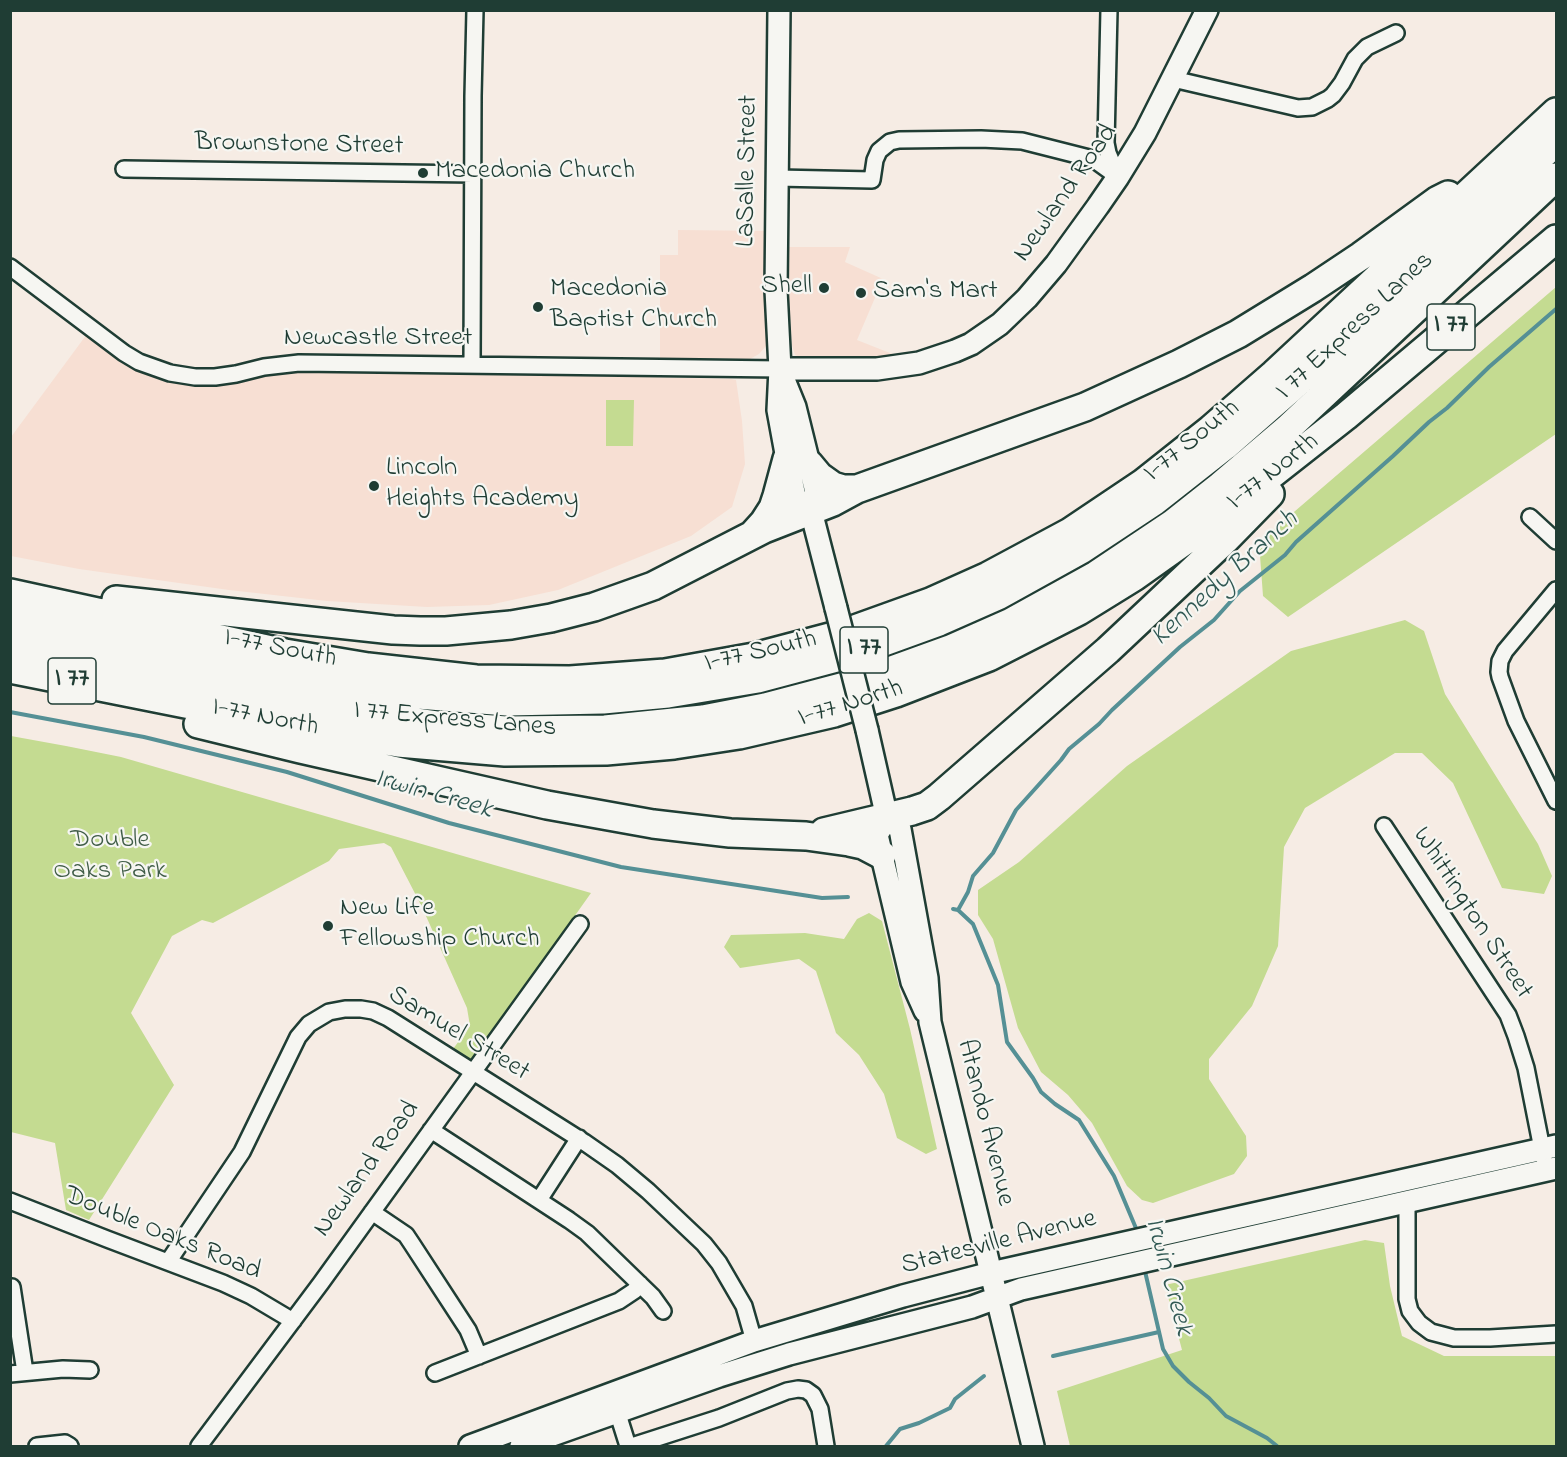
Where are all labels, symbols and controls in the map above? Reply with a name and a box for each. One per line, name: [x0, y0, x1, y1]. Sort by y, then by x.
street label: LaSalle Street: [731, 95, 767, 247]
street label: Newland Road: [1008, 119, 1126, 269]
street label: Brownstone Street: [194, 128, 404, 164]
place label: Macedonia Church: [435, 157, 635, 189]
marker: Macedonia Church: [416, 166, 430, 180]
street label: I 77 Express Lanes: [1270, 246, 1442, 408]
place label: Shell: [761, 272, 812, 304]
place label: Macedonia Baptist Church: [550, 275, 717, 338]
place label: Sam's Mart: [873, 277, 998, 309]
marker: Shell: [817, 281, 831, 295]
marker: Sam's Mart: [854, 286, 868, 300]
marker: Macedonia Baptist Church: [531, 300, 545, 314]
road number: I 77: [1427, 304, 1475, 350]
street label: Newcastle Street: [284, 324, 472, 356]
street label: I-77 South: [1138, 394, 1248, 490]
street label: I-77 North: [1221, 427, 1327, 519]
place label: Lincoln Heights Academy: [386, 454, 579, 517]
marker: Lincoln Heights Academy: [367, 479, 381, 493]
water label: Kennedy Branch: [1145, 505, 1307, 655]
street label: I-77 South: [221, 623, 339, 677]
street label: I-77 South: [702, 624, 820, 682]
road number: I 77: [840, 627, 888, 673]
road number: I 77: [48, 658, 96, 704]
street label: I-77 North: [795, 674, 907, 736]
street label: I-77 North: [209, 693, 321, 745]
street label: I 77 Express Lanes: [352, 696, 558, 746]
water label: Irwin Creek: [370, 763, 496, 829]
street label: Whittington Street: [1403, 822, 1539, 1006]
park label: Double Oaks Park: [53, 826, 167, 889]
place label: New Life Fellowship Church: [340, 894, 539, 957]
marker: New Life Fellowship Church: [321, 919, 335, 933]
street label: Samuel Street: [381, 980, 535, 1090]
street label: Atando Avenue: [948, 1036, 1020, 1210]
street label: Newland Road: [308, 1096, 428, 1244]
street label: Double Oaks Road: [59, 1181, 265, 1289]
street label: Statesville Avenue: [898, 1204, 1100, 1284]
water label: Irwin Creek: [1135, 1214, 1199, 1340]

